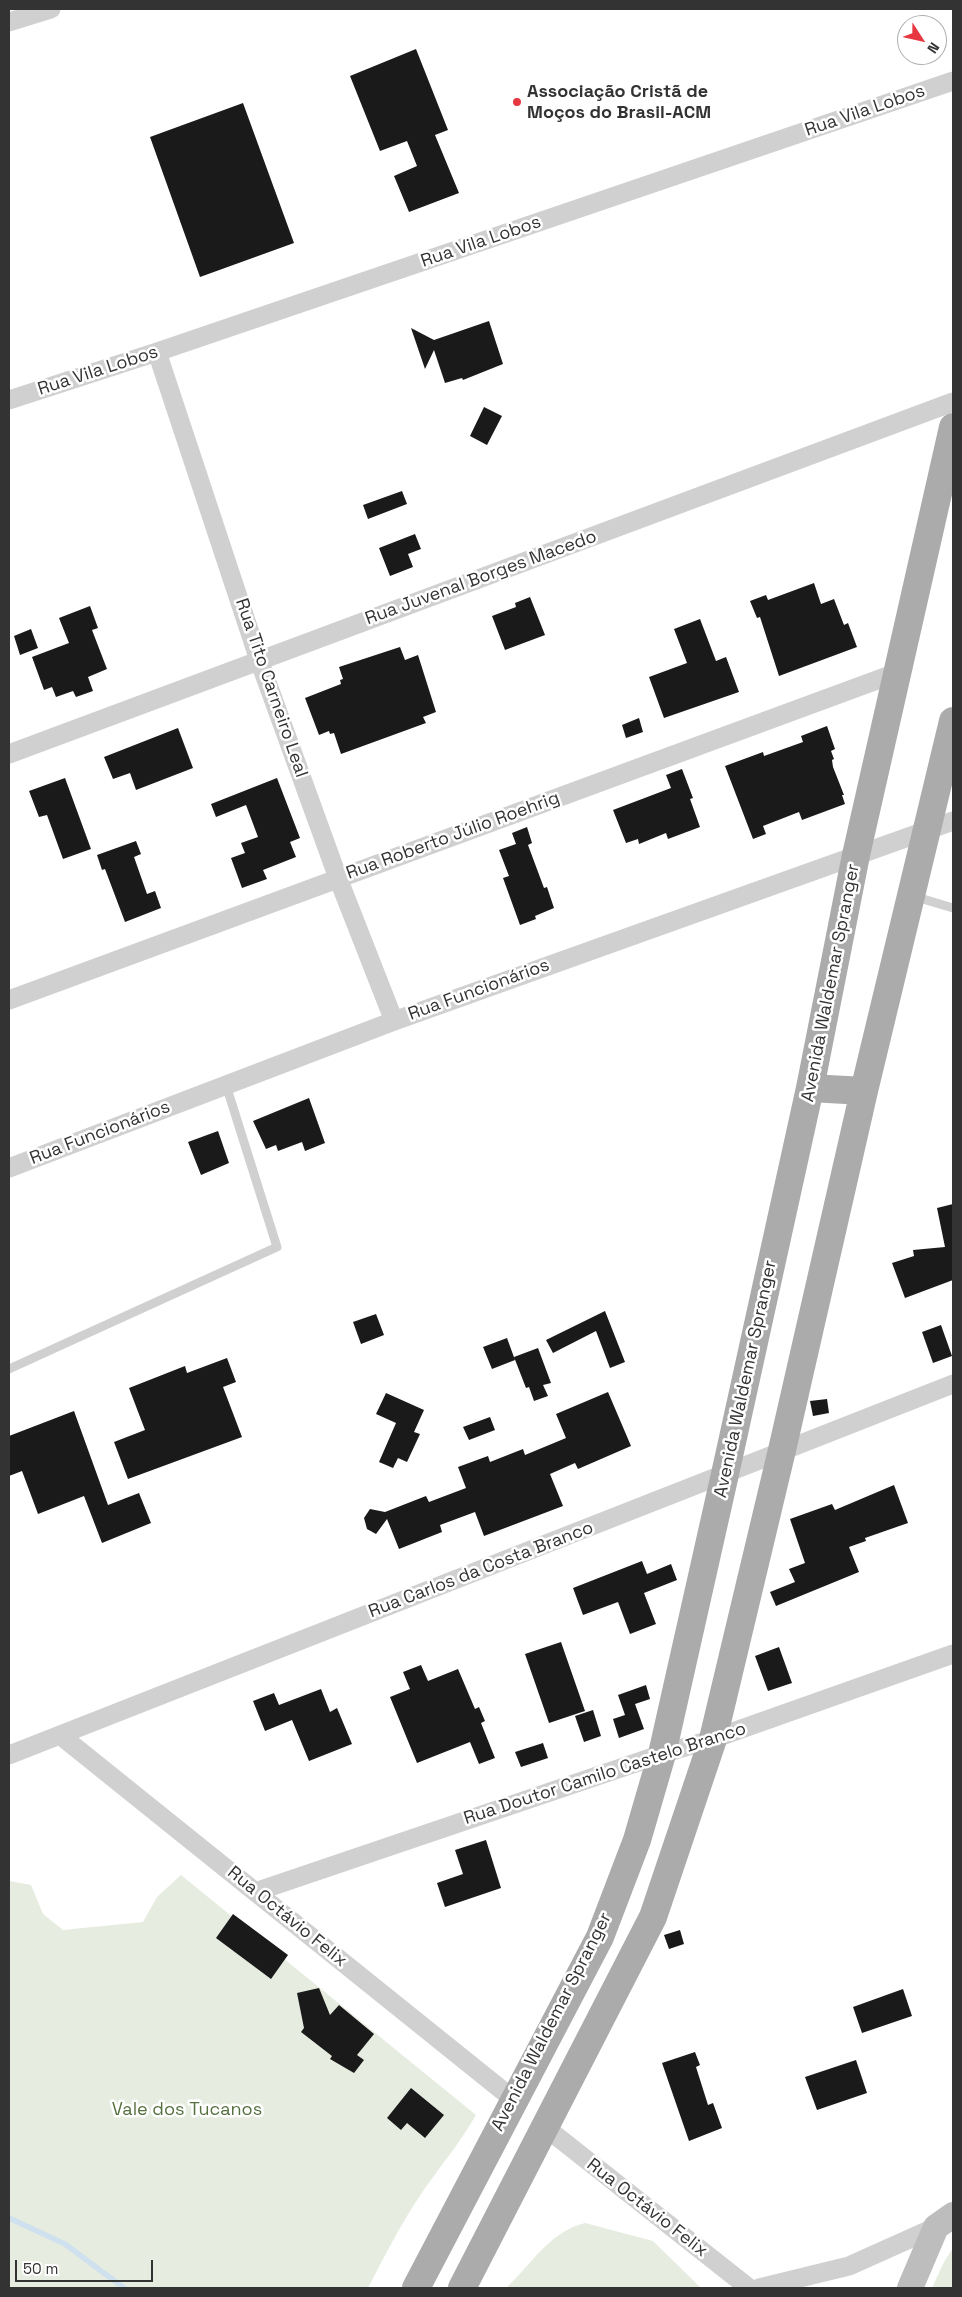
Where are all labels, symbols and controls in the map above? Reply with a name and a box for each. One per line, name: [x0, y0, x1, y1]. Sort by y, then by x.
north arrow: [897, 15, 947, 65]
text: N: [923, 39, 944, 57]
street label: Rua Vila Lobos: [802, 80, 928, 142]
place label: Associação Cristã de Moços do Brasil-ACM: [527, 81, 711, 124]
marker: Associação Cristã de Moços do Brasil-ACM: [511, 96, 523, 108]
street label: Rua Vila Lobos: [418, 211, 544, 273]
street label: Rua Vila Lobos: [35, 341, 161, 401]
street label: Rua Juvenal Borges Macedo: [362, 526, 600, 630]
street label: Rua Tito Carneiro Leal: [230, 596, 312, 780]
street label: Rua Roberto Júlio Roehrig: [343, 787, 563, 885]
street label: Avenida Waldemar Spranger: [797, 862, 865, 1104]
street label: Rua Funcionários: [405, 954, 553, 1026]
street label: Rua Funcionários: [27, 1096, 173, 1170]
street label: Avenida Waldemar Spranger: [710, 1258, 782, 1500]
street label: Rua Carlos da Costa Branco: [366, 1517, 596, 1623]
street label: Rua Doutor Camilo Castelo Branco: [461, 1718, 749, 1830]
street label: Rua Octávio Felix: [223, 1862, 351, 1972]
street label: Avenida Waldemar Spranger: [487, 1909, 617, 2135]
park label: Vale dos Tucanos: [112, 2099, 262, 2121]
street label: Rua Octávio Felix: [582, 2154, 712, 2262]
scale bar: [18, 2250, 155, 2282]
text: 50 m: [23, 2259, 58, 2278]

